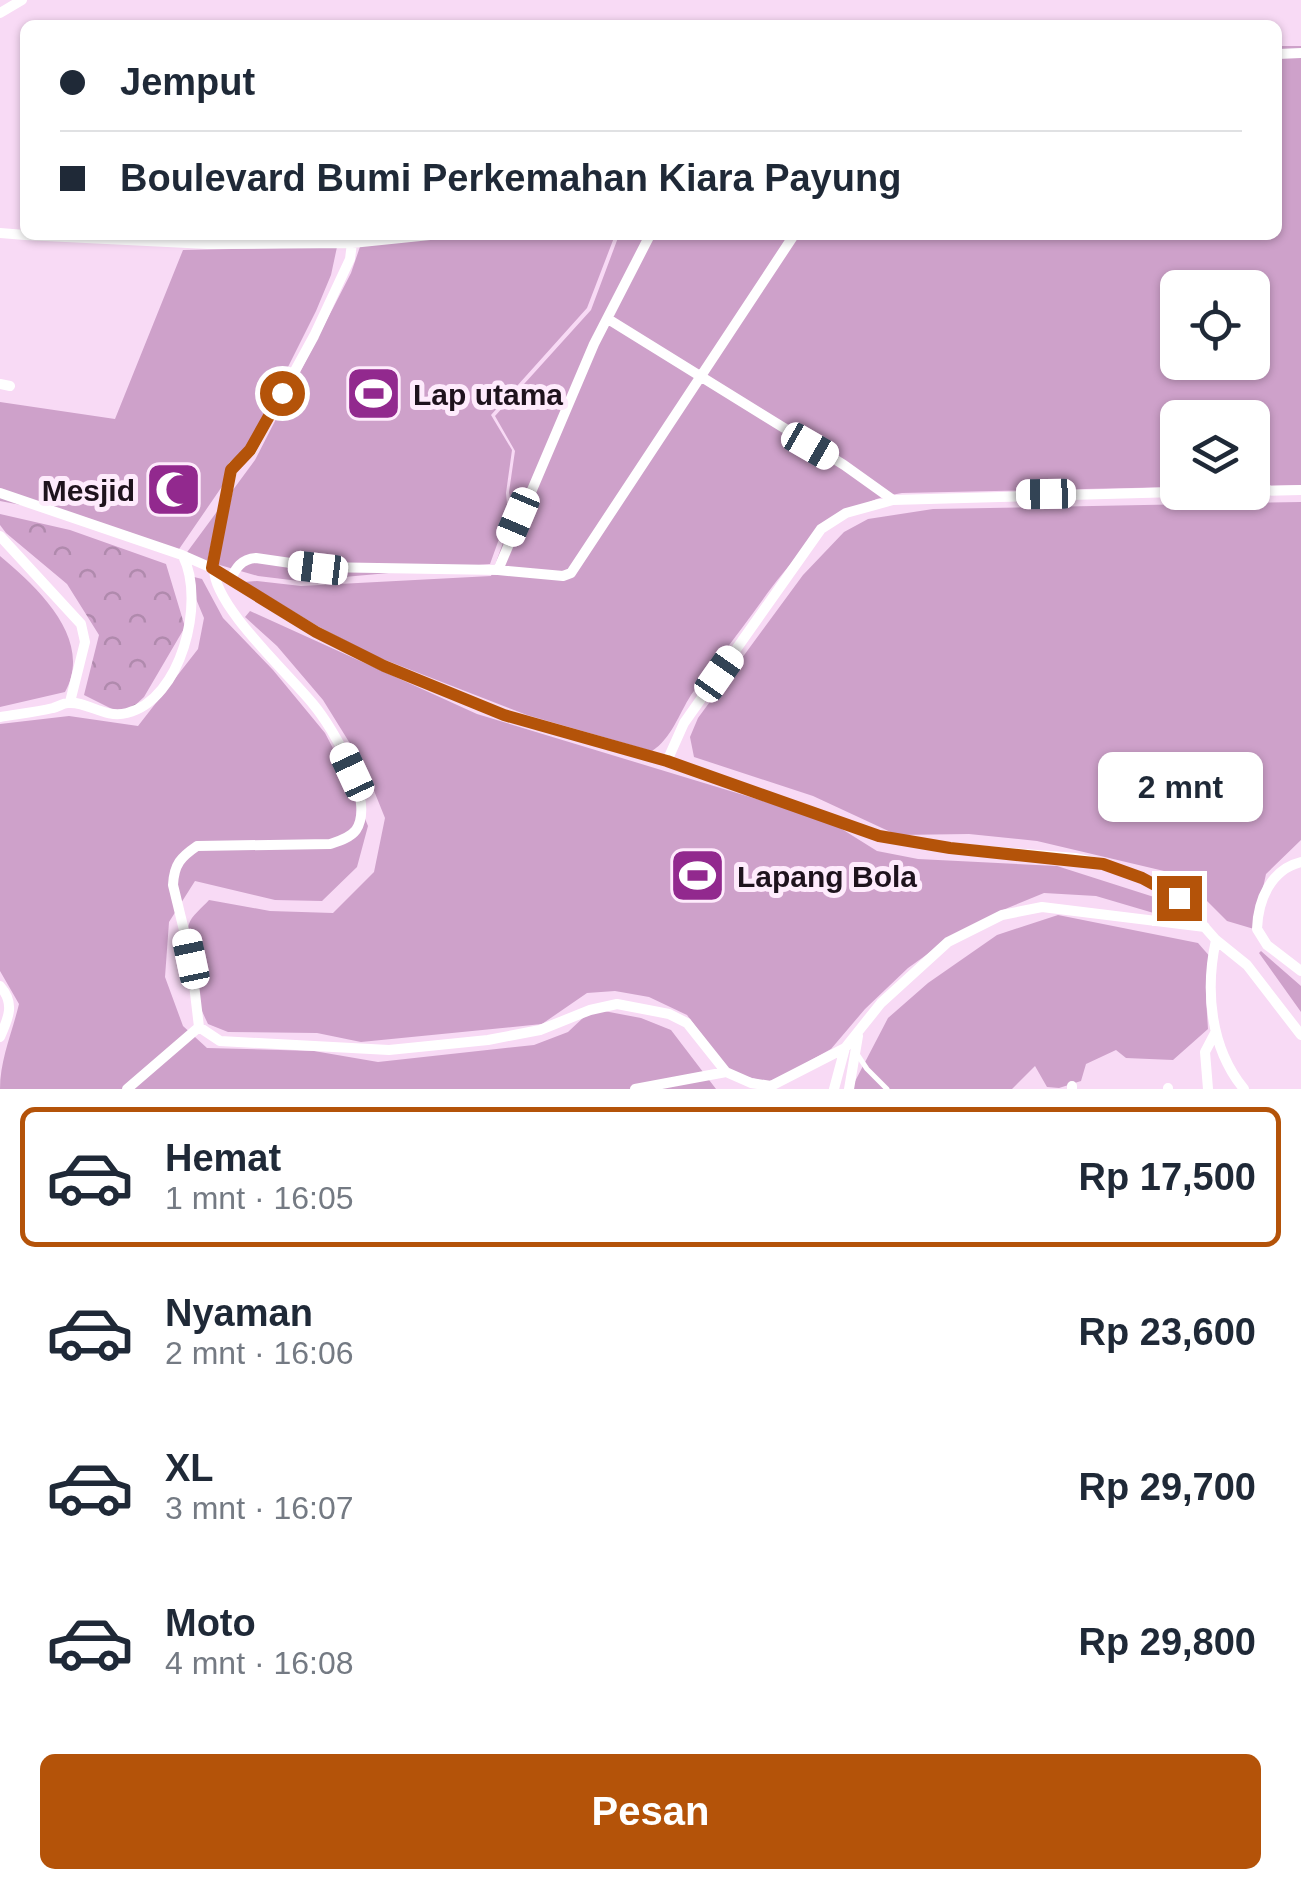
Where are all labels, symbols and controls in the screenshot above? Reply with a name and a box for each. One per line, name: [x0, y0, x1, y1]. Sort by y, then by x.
text: Jemput: [120, 61, 255, 103]
text: Boulevard Bumi Perkemahan Kiara Payung: [120, 157, 901, 199]
map controls: [1160, 270, 1270, 510]
button: locate: [1160, 270, 1270, 380]
sports icon: Lap utama: [344, 364, 404, 424]
route start: [260, 371, 305, 416]
place label: Lap utama: [413, 378, 563, 411]
button: layers: [1160, 400, 1270, 510]
car: [777, 418, 843, 474]
mosque icon: Mesjid: [144, 460, 204, 520]
place label: Mesjid: [42, 474, 135, 507]
car: [1016, 478, 1076, 510]
car: [492, 484, 544, 550]
car: [286, 549, 350, 587]
car: [690, 641, 748, 707]
car: [326, 738, 378, 806]
callout: 2 mnt: [1096, 753, 1262, 823]
text: 2 mnt: [1138, 769, 1223, 805]
sports icon: Lapang Bola: [668, 846, 728, 906]
place label: Lapang Bola: [737, 860, 917, 893]
route end: [1157, 876, 1202, 921]
car: [170, 927, 212, 991]
icon: car: [45, 1132, 135, 1222]
text: Hemat: [165, 1137, 281, 1179]
text: Rp 17,500: [1079, 1156, 1256, 1198]
text: 1 mnt · 16:05: [165, 1180, 354, 1216]
icon: car: [45, 1287, 135, 1377]
text: Nyaman: [165, 1292, 313, 1334]
text: Rp 23,600: [1079, 1311, 1256, 1353]
text: 2 mnt · 16:06: [165, 1335, 354, 1371]
icon: car: [45, 1442, 135, 1532]
text: XL: [165, 1447, 214, 1489]
text: Rp 29,700: [1079, 1466, 1256, 1508]
text: 3 mnt · 16:07: [165, 1490, 354, 1526]
icon: car: [45, 1597, 135, 1687]
text: Moto: [165, 1602, 256, 1644]
text: Rp 29,800: [1079, 1621, 1256, 1663]
text: 4 mnt · 16:08: [165, 1645, 354, 1681]
button: Pesan: [40, 1754, 1261, 1869]

